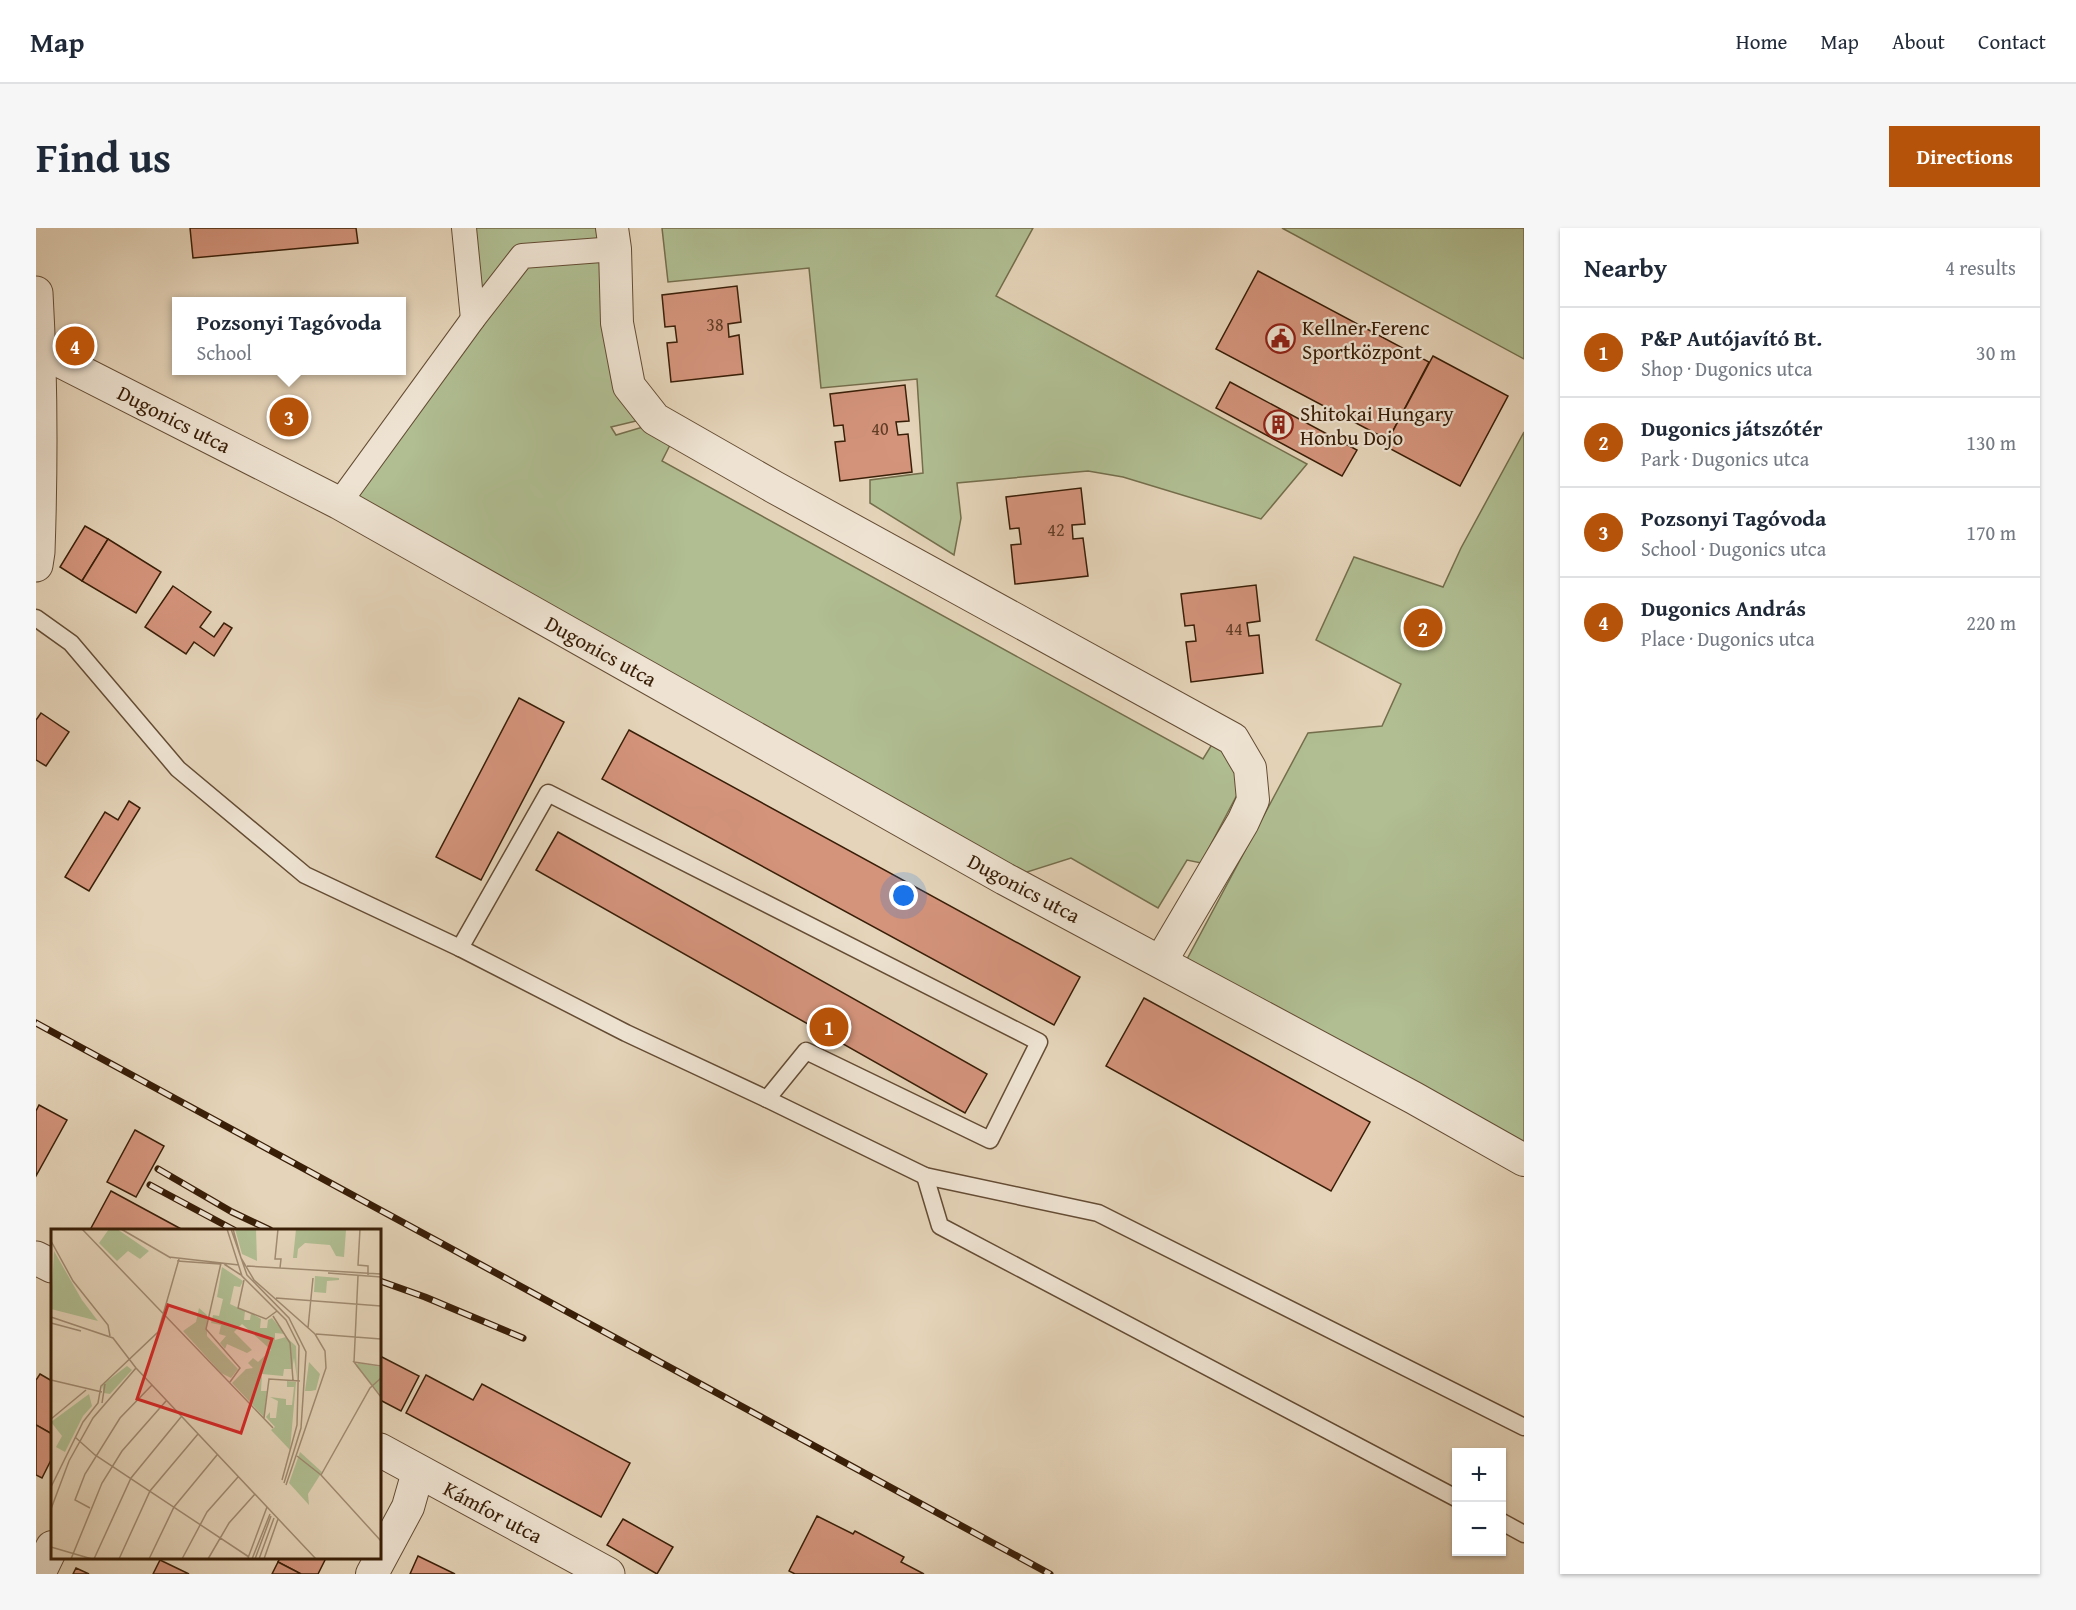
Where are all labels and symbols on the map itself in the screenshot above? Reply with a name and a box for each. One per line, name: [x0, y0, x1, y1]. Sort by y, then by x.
house number: 38: [706, 311, 724, 338]
place label: Kellner Ferenc Sportközpont: [1302, 312, 1430, 367]
public building icon: Kellner Ferenc Sportközpont: [1265, 323, 1297, 355]
pin: 4: [56, 324, 94, 368]
street label: Dugonics utca: [112, 377, 236, 461]
pin: 3: [270, 394, 308, 440]
place label: Shitokai Hungary Honbu Dojo: [1300, 398, 1454, 453]
building icon: Shitokai Hungary Honbu Dojo: [1263, 409, 1295, 441]
house number: 40: [871, 415, 889, 442]
house number: 42: [1047, 516, 1065, 543]
pin: 2: [1404, 606, 1442, 650]
street label: Dugonics utca: [540, 608, 662, 694]
house number: 44: [1225, 615, 1243, 642]
street label: Dugonics utca: [962, 845, 1086, 931]
your location: [889, 881, 918, 910]
pin: 1: [810, 1004, 848, 1050]
inset map: [51, 1229, 381, 1559]
street label: Kámfor utca: [438, 1473, 548, 1551]

